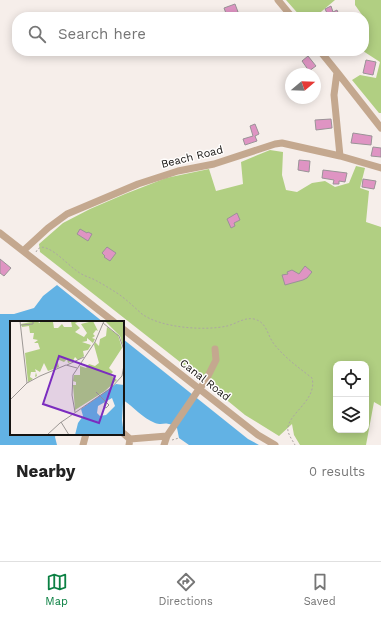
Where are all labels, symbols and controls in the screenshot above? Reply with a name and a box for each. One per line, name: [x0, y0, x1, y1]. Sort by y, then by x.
search box: [12, 12, 369, 56]
icon: search: [26, 23, 48, 45]
text: Search here: [58, 25, 146, 43]
north arrow: [285, 68, 321, 104]
street label: Beach Road: [160, 143, 224, 171]
inset map: [10, 321, 124, 435]
street label: Canal Road: [177, 356, 233, 404]
map controls: [333, 361, 369, 433]
button: locate: [333, 361, 369, 397]
button: layers: [333, 397, 369, 433]
text: Nearby: [16, 461, 75, 481]
text: 0 results: [309, 464, 365, 479]
tab: Map: [45, 571, 68, 608]
tab: Directions: [159, 571, 213, 608]
tab: Saved: [304, 571, 336, 608]

